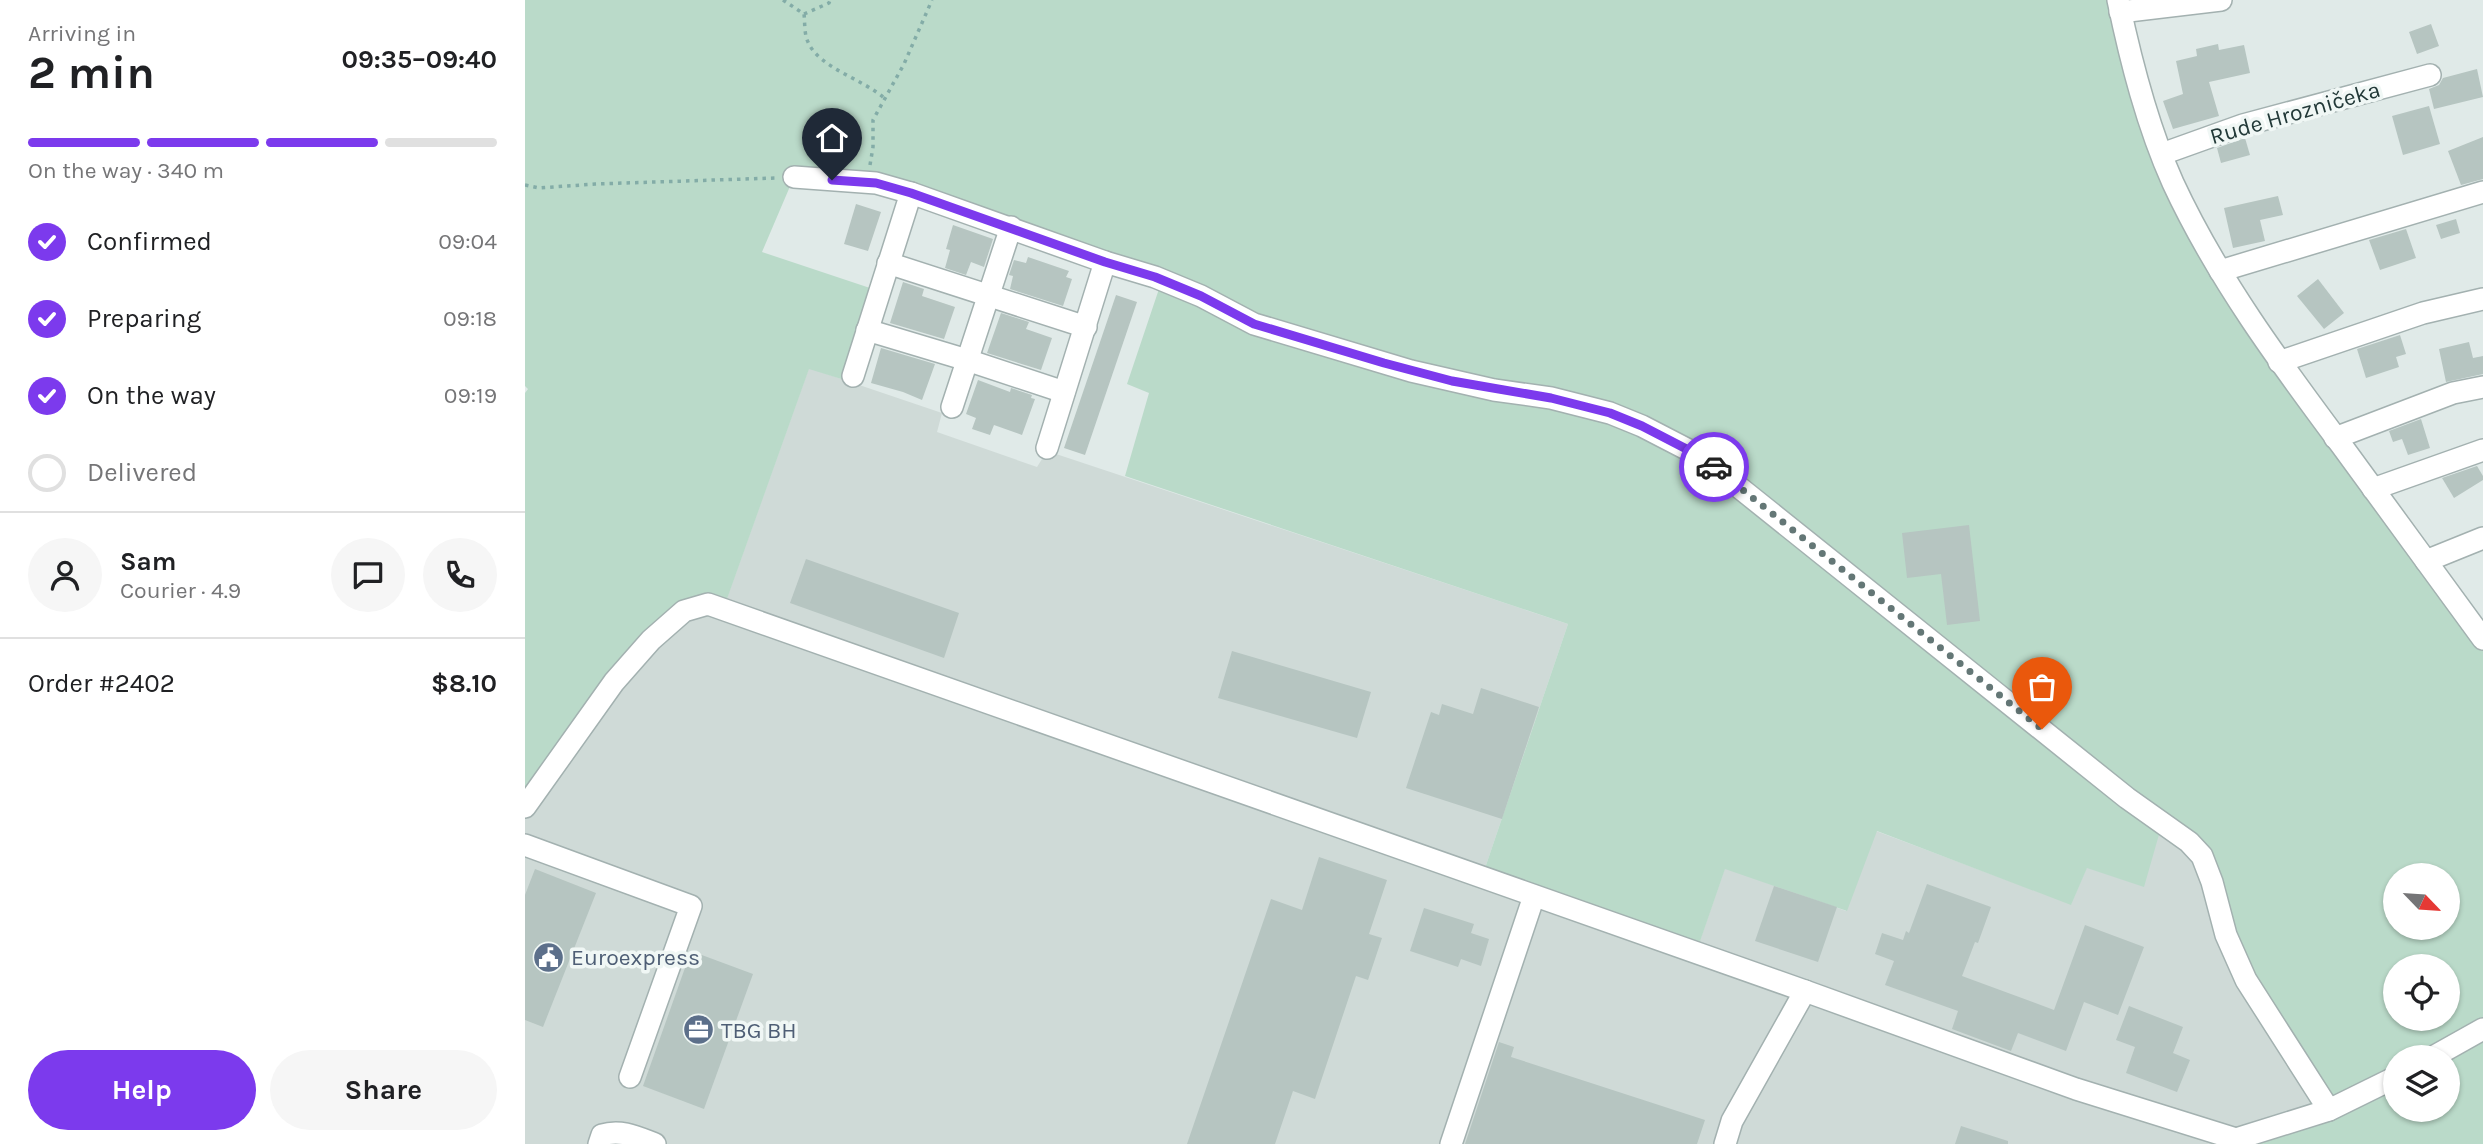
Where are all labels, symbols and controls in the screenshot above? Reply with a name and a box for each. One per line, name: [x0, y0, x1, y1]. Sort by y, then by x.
text: Arriving in: [28, 20, 136, 47]
text: 09:35–09:40: [342, 44, 497, 75]
text: 2 min: [28, 46, 155, 100]
street label: Rude Hrozničeka: [2207, 76, 2383, 150]
pin: [802, 108, 862, 180]
icon: home: [813, 119, 851, 157]
text: On the way · 340 m: [28, 157, 224, 184]
icon: check: [28, 223, 66, 261]
text: Confirmed: [87, 226, 212, 257]
text: 09:04: [438, 228, 497, 255]
icon: check: [28, 300, 66, 338]
text: Preparing: [87, 303, 201, 334]
text: 09:18: [443, 305, 497, 332]
icon: check: [28, 377, 66, 415]
text: On the way: [87, 380, 216, 411]
text: 09:19: [444, 382, 497, 409]
courier: [1679, 432, 1749, 502]
icon: car: [1695, 448, 1733, 486]
text: Delivered: [87, 457, 197, 488]
button: person: [28, 538, 102, 612]
button: chat: [331, 538, 405, 612]
button: phone: [423, 538, 497, 612]
text: Sam: [120, 546, 176, 577]
text: Courier · 4.9: [120, 577, 241, 604]
pin: [2012, 657, 2072, 729]
text: Order #2402: [28, 668, 175, 699]
text: $8.10: [431, 668, 497, 699]
icon: bag: [2023, 668, 2061, 706]
north arrow: [2383, 863, 2461, 940]
map controls: [2383, 863, 2460, 1122]
public building icon: Euroexpress: [531, 940, 565, 974]
place label: Euroexpress: [571, 944, 700, 971]
button: locate: [2383, 954, 2460, 1031]
office icon: TBG BH: [681, 1013, 715, 1047]
place label: TBG BH: [721, 1017, 797, 1044]
button: layers: [2383, 1045, 2460, 1122]
button: Help: [28, 1050, 256, 1130]
button: Share: [270, 1050, 497, 1130]

